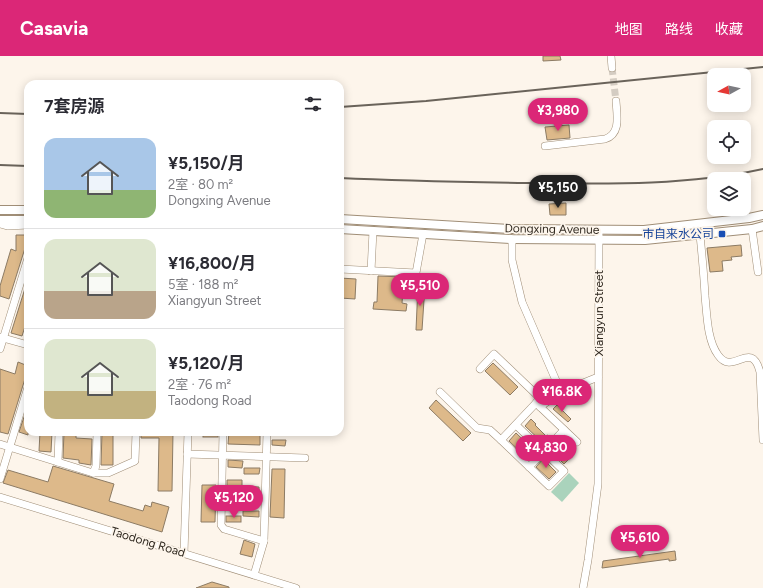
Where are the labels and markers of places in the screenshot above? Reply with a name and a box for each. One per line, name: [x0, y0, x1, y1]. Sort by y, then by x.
pin: ¥3,980: [525, 98, 591, 132]
pin: ¥5,150: [525, 175, 591, 209]
place label: 巿自来水公司: [642, 227, 714, 241]
marker: 巿自来水公司: [717, 229, 727, 239]
pin: ¥5,510: [387, 273, 453, 307]
pin: ¥16.8K: [529, 379, 595, 413]
pin: ¥4,830: [513, 435, 579, 469]
pin: ¥5,120: [201, 485, 267, 519]
pin: ¥5,610: [607, 525, 673, 559]

